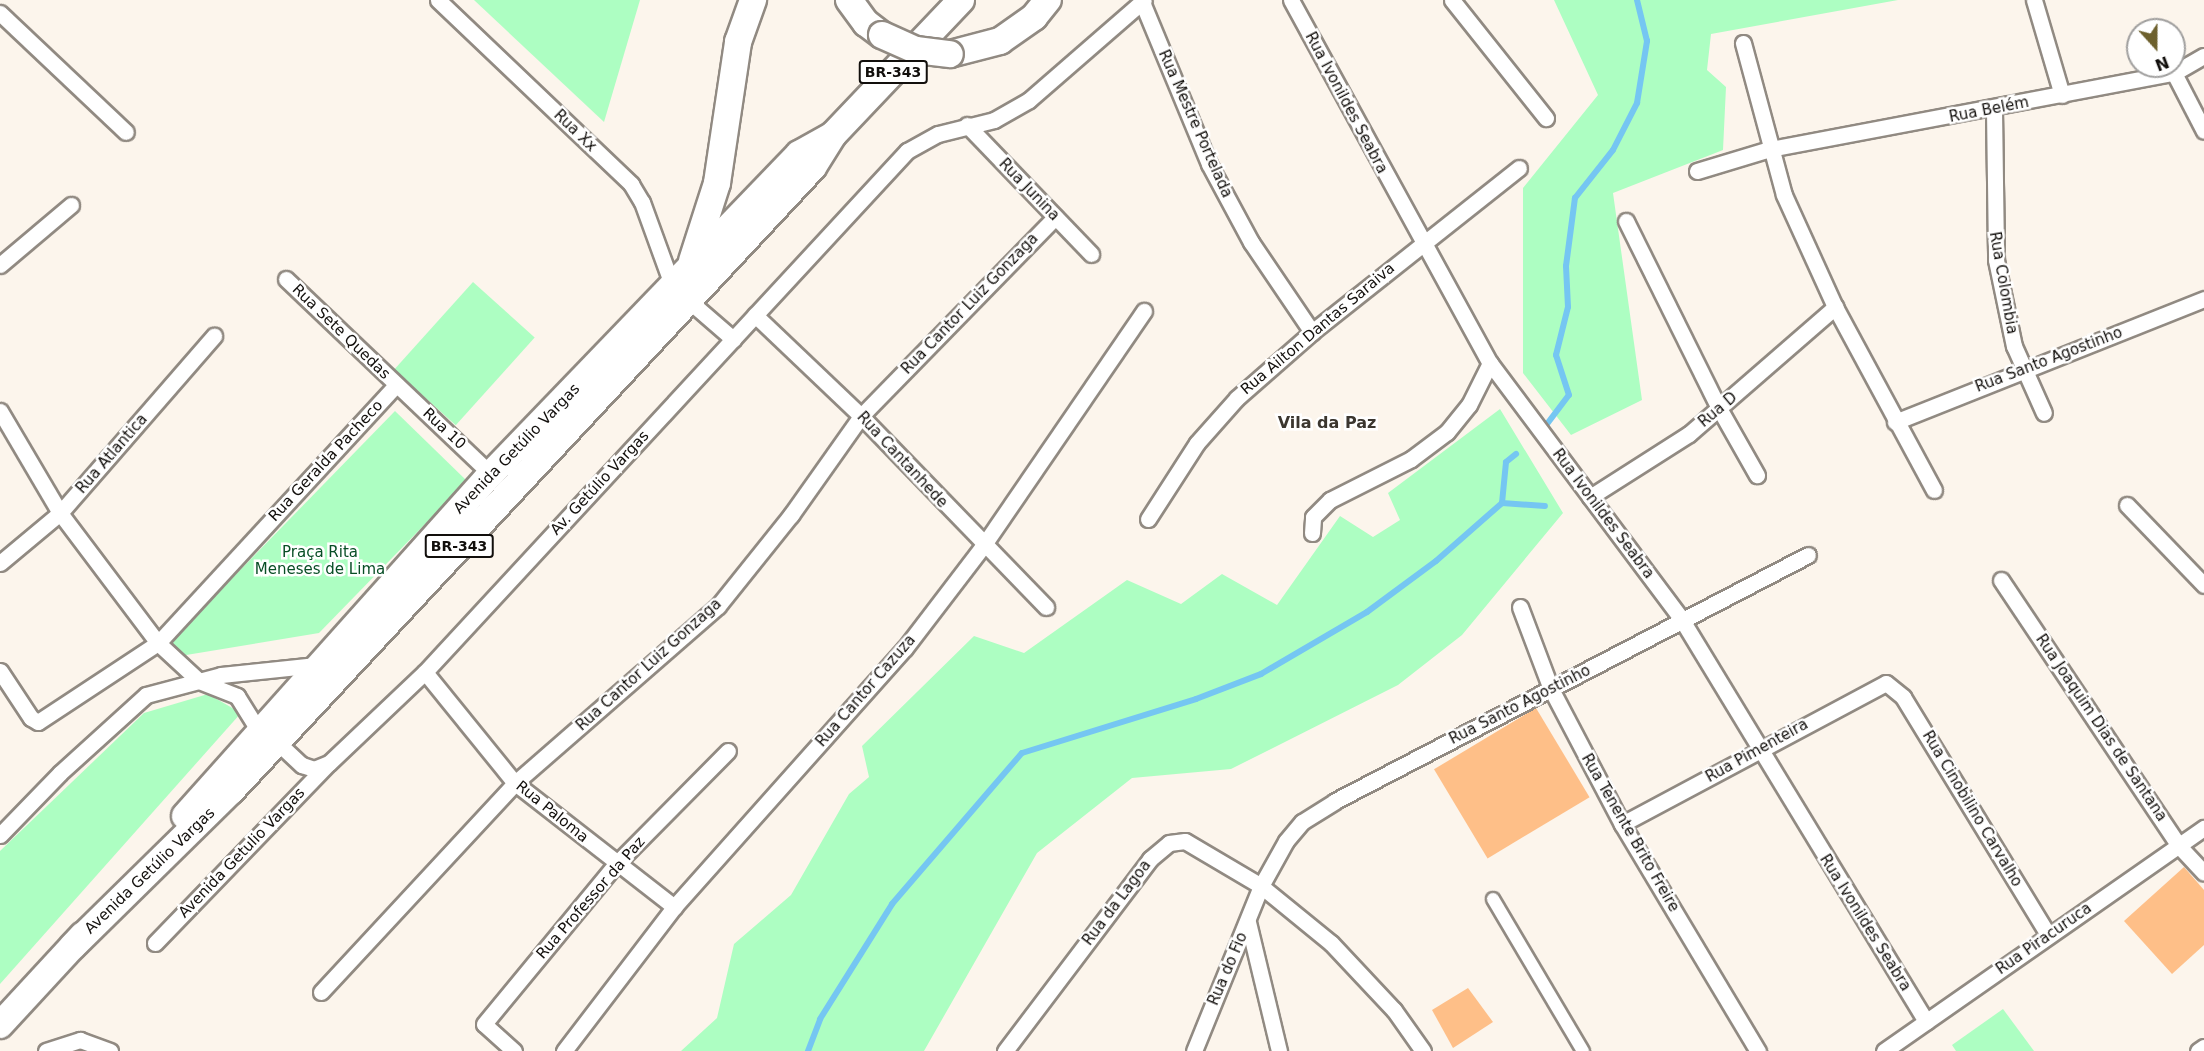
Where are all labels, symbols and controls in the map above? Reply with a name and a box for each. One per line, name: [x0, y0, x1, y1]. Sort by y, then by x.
north arrow: [2126, 18, 2186, 78]
street label: Rua Ivonildes Seabra: [1301, 29, 1391, 177]
street label: Rua Mestre Portelada: [1154, 47, 1236, 201]
text: N: [2152, 52, 2172, 75]
road number: BR-343: [858, 61, 928, 83]
street label: Rua Belém: [1948, 93, 2030, 127]
street label: Rua Xx: [550, 106, 600, 156]
street label: Rua Junina: [995, 155, 1063, 225]
street label: Rua Cantor Luiz Gonzaga: [898, 230, 1042, 378]
street label: Rua Colombia: [1985, 230, 2021, 336]
street label: Rua Ailton Dantas Saraiva: [1237, 259, 1399, 399]
street label: Rua Sete Quedas: [288, 281, 394, 383]
street label: Rua Santo Agostinho: [1973, 324, 2125, 396]
street label: Avenida Getúlio Vargas: [450, 380, 584, 518]
street label: Rua D: [1695, 389, 1741, 431]
street label: Rua Geralda Pacheco: [265, 397, 387, 525]
street label: Rua 10: [419, 405, 469, 453]
street label: Rua Cantanhede: [853, 408, 951, 512]
street label: Rua Atlantica: [73, 411, 151, 497]
district label: Vila da Paz: [1278, 413, 1376, 433]
street label: Av. Getúlio Vargas: [547, 427, 653, 539]
street label: Rua Ivonildes Seabra: [1548, 446, 1658, 582]
road number: BR-343: [424, 535, 494, 557]
park label: Praça Rita Meneses de Lima: [255, 543, 385, 578]
street label: Rua Cantor Luiz Gonzaga: [573, 595, 725, 735]
street label: Rua Cantor Cazuza: [812, 631, 920, 751]
street label: Rua Joaquim Dias de Santana: [2032, 631, 2170, 825]
street label: Rua Santo Agostinho: [1446, 662, 1594, 748]
street label: Rua Pimenteira: [1703, 715, 1811, 787]
street label: Rua Cinobilino Carvalho: [1918, 728, 2026, 890]
street label: Rua Tenente Brito Freire: [1577, 751, 1683, 915]
street label: Rua Paloma: [512, 777, 592, 847]
street label: Avenida Getulio Vargas: [175, 784, 309, 922]
street label: Avenida Getúlio Vargas: [81, 804, 219, 938]
street label: Rua Professor da Paz: [533, 833, 649, 963]
street label: Rua Ivonildes Seabra: [1816, 851, 1914, 995]
street label: Rua da Lagoa: [1079, 857, 1155, 949]
street label: Rua Piracuruca: [1993, 899, 2095, 979]
street label: Rua do Fio: [1205, 930, 1251, 1008]

